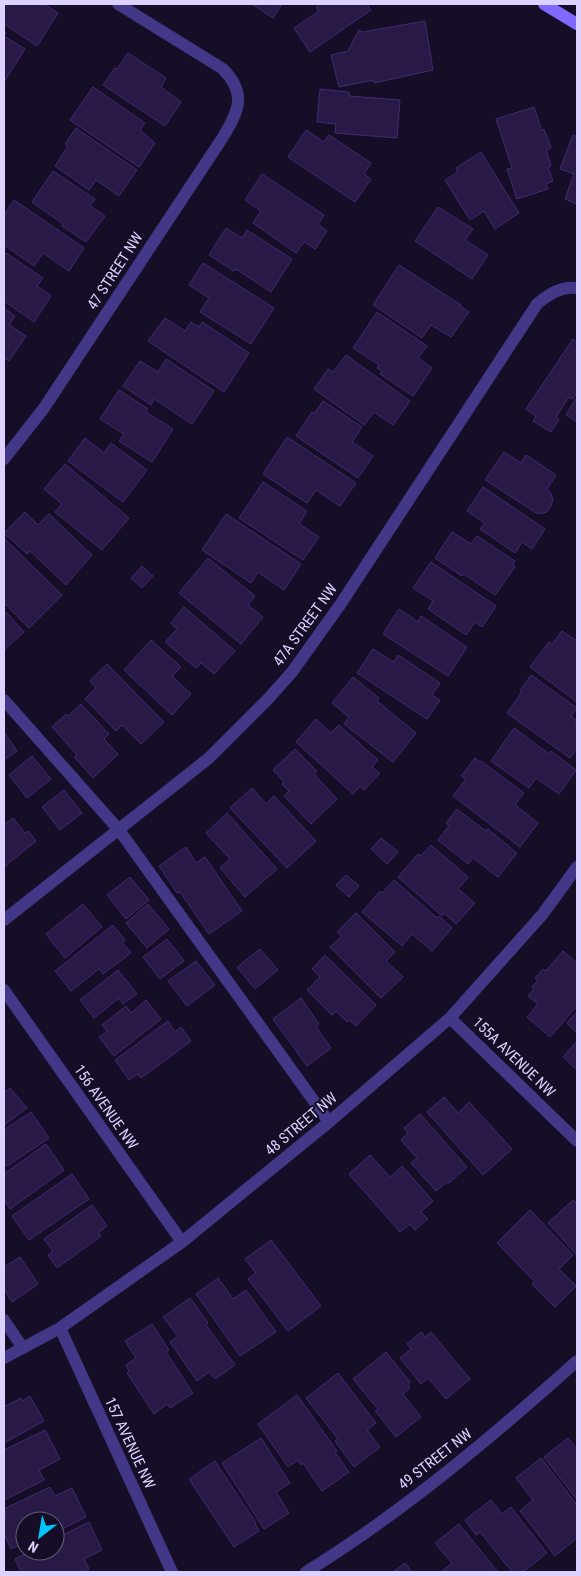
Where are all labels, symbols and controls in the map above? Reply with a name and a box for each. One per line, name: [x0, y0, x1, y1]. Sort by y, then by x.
street label: 47 STREET NW: [83, 228, 147, 313]
street label: 47A STREET NW: [269, 580, 341, 670]
street label: 155A AVENUE NW: [469, 1013, 559, 1101]
street label: 156 AVENUE NW: [70, 1061, 142, 1153]
street label: 48 STREET NW: [261, 1088, 341, 1159]
street label: 157 AVENUE NW: [101, 1394, 159, 1492]
street label: 49 STREET NW: [395, 1424, 476, 1493]
north arrow: [15, 1511, 65, 1561]
text: N: [26, 1538, 41, 1556]

